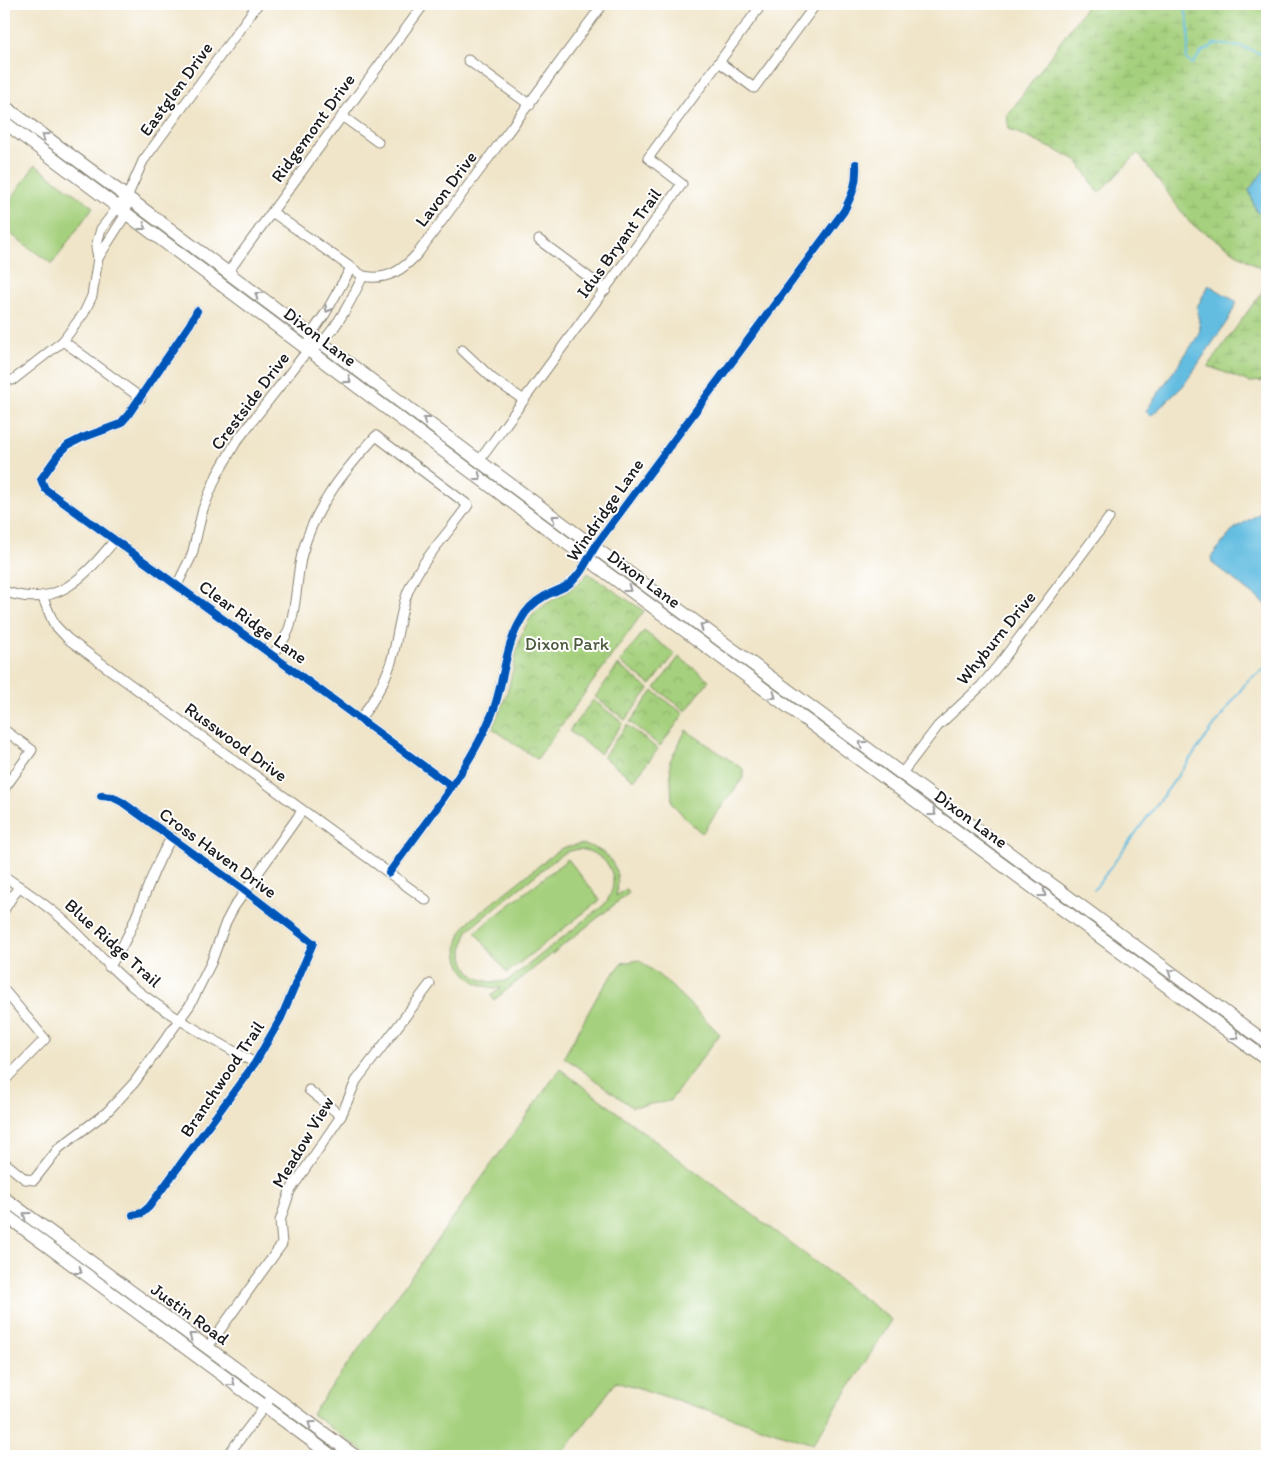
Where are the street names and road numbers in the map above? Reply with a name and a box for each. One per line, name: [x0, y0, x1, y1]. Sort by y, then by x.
street label: Eastglen Drive: [134, 38, 218, 140]
street label: Ridgemont Drive: [266, 69, 360, 187]
street label: Lavon Drive: [410, 147, 482, 231]
street label: Idus Bryant Trail: [572, 184, 666, 302]
street label: Dixon Lane: [279, 303, 361, 371]
street label: Crestside Drive: [206, 347, 294, 455]
street label: Windridge Lane: [561, 454, 649, 566]
street label: Dixon Lane: [603, 545, 685, 613]
street label: Clear Ridge Lane: [195, 575, 311, 669]
street label: Whyburn Drive: [951, 587, 1041, 689]
street label: Russwood Drive: [180, 697, 292, 787]
street label: Dixon Lane: [930, 785, 1012, 853]
street label: Cross Haven Drive: [155, 803, 281, 903]
street label: Blue Ridge Trail: [60, 894, 166, 992]
street label: Branchwood Trail: [175, 1017, 269, 1141]
street label: Meadow View: [267, 1092, 339, 1192]
street label: Justin Road: [146, 1278, 234, 1350]

